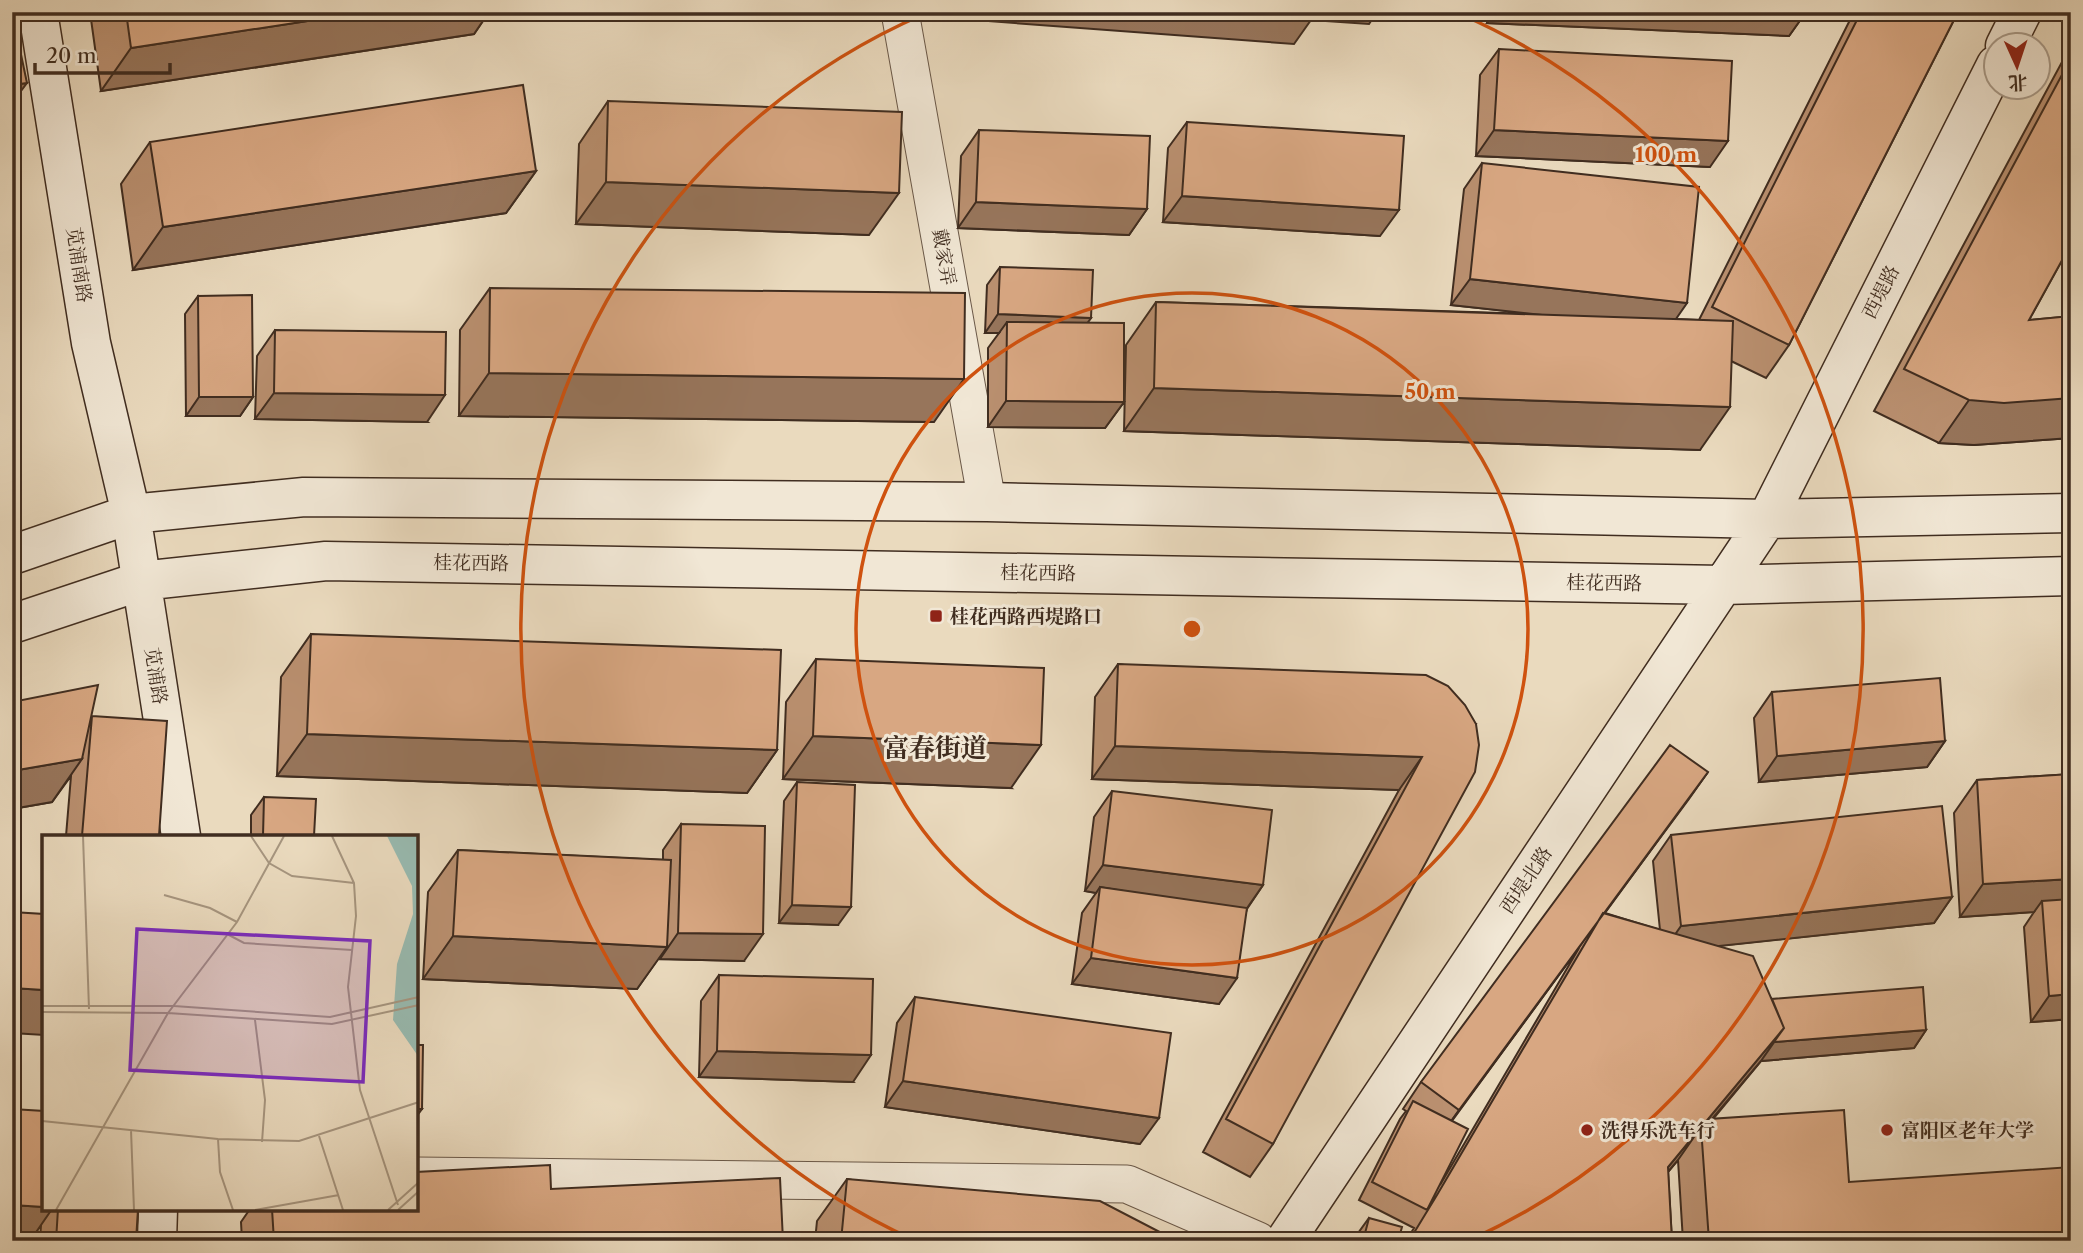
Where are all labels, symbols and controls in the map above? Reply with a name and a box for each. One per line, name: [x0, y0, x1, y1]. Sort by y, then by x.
scale bar: [35, 32, 170, 76]
north arrow: [1982, 32, 2052, 102]
text: 20 m: [46, 43, 97, 68]
text: 北: [2008, 70, 2028, 94]
text: 100 m: [1635, 142, 1697, 167]
street label: 苋浦南路: [62, 226, 96, 304]
street label: 戴家弄: [928, 227, 960, 287]
street label: 西堤路: [1858, 261, 1904, 323]
text: 50 m: [1404, 379, 1456, 404]
street label: 桂花西路: [433, 551, 509, 575]
street label: 桂花西路: [1000, 561, 1076, 585]
street label: 桂花西路: [1566, 571, 1642, 595]
place label: 桂花西路西堤路口: [950, 605, 1102, 628]
marker: 桂花西路西堤路口: [928, 608, 944, 624]
centre of rings: [1180, 617, 1204, 641]
street label: 苋浦路: [140, 646, 172, 706]
district label: 富春街道: [883, 732, 987, 764]
inset map: [42, 835, 418, 1211]
street label: 西堤北路: [1495, 842, 1557, 918]
place label: 洗得乐洗车行: [1601, 1119, 1715, 1142]
place label: 富阳区老年大学: [1901, 1119, 2034, 1142]
marker: 洗得乐洗车行: [1579, 1122, 1595, 1138]
marker: 富阳区老年大学: [1879, 1122, 1895, 1138]

